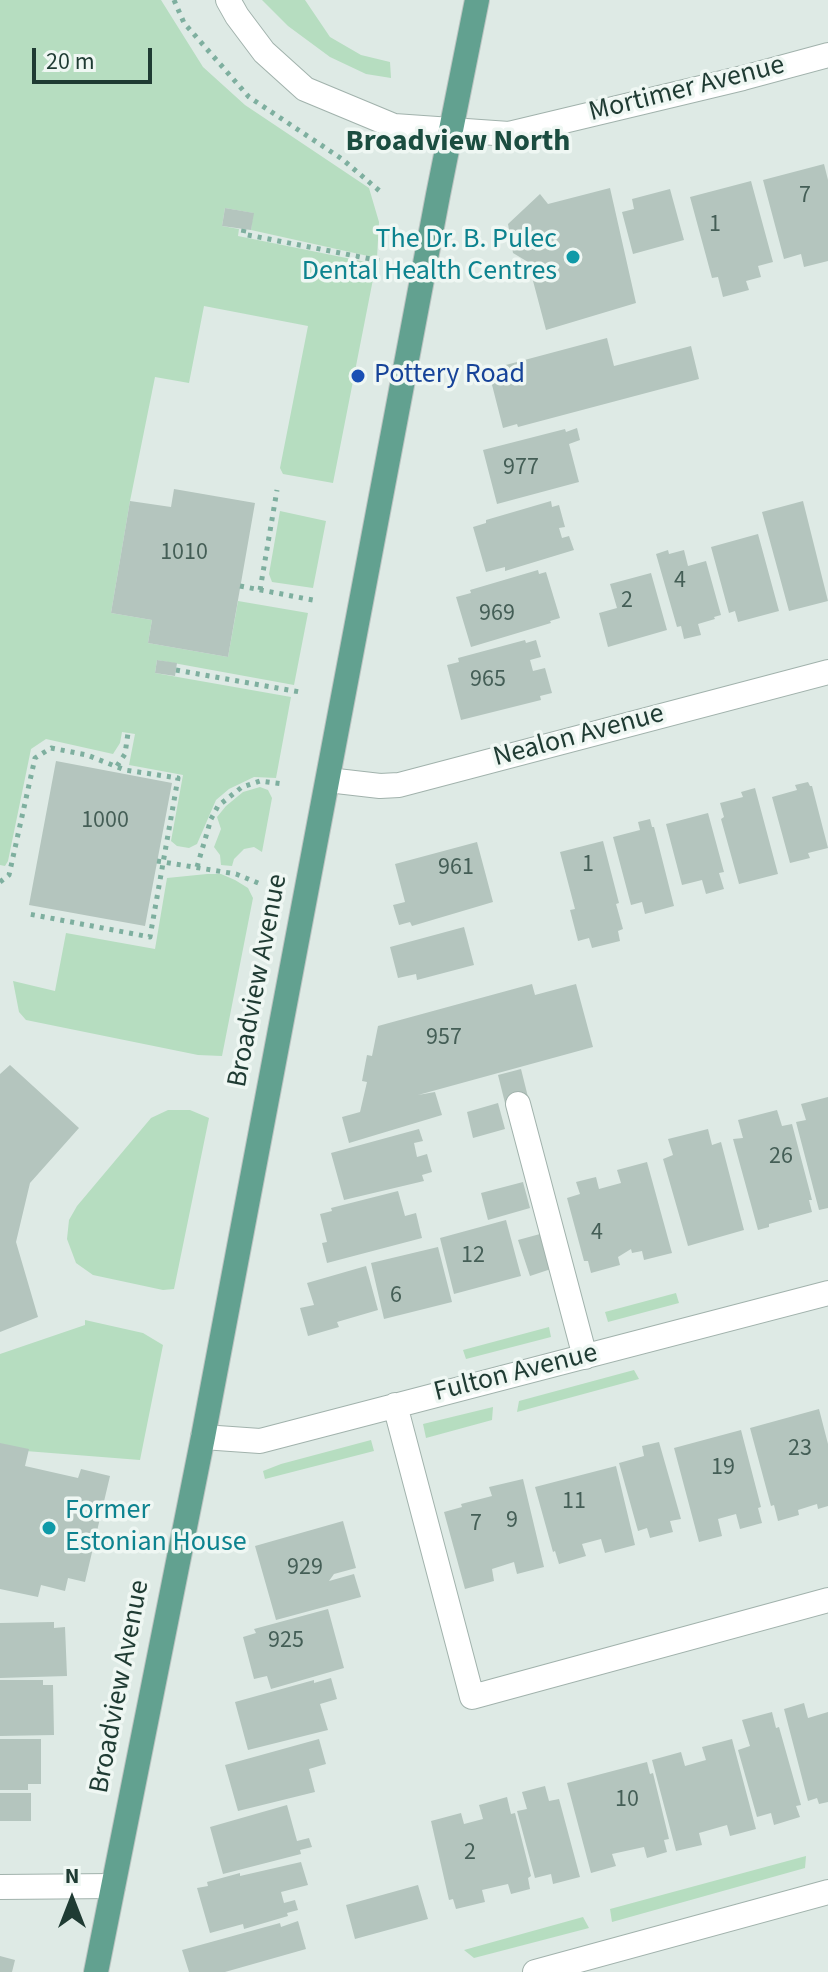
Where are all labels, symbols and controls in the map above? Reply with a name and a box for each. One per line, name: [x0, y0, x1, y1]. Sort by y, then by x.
scale bar: [36, 32, 156, 82]
text: 20 m: [46, 44, 95, 79]
street label: Mortimer Avenue: [586, 49, 788, 131]
district label: Broadview North: [346, 125, 570, 161]
house number: 7: [799, 183, 811, 211]
house number: 1: [709, 212, 721, 240]
place label: The Dr. B. Pulec Dental Health Centres: [302, 224, 557, 290]
marker: The Dr. B. Pulec Dental Health Centres: [564, 248, 582, 266]
place label: Pottery Road: [374, 359, 525, 393]
marker: Pottery Road: [349, 367, 367, 385]
house number: 977: [503, 455, 539, 483]
house number: 1010: [160, 540, 208, 568]
house number: 4: [674, 568, 686, 596]
house number: 2: [621, 588, 633, 616]
house number: 969: [479, 601, 515, 629]
house number: 965: [470, 667, 506, 695]
street label: Nealon Avenue: [490, 698, 668, 776]
house number: 1000: [81, 808, 129, 836]
house number: 1: [582, 852, 594, 880]
house number: 961: [438, 855, 474, 883]
street label: Broadview Avenue: [222, 872, 296, 1090]
house number: 957: [426, 1025, 462, 1053]
house number: 26: [769, 1144, 793, 1172]
house number: 4: [591, 1220, 603, 1248]
house number: 12: [461, 1243, 485, 1271]
house number: 6: [390, 1283, 402, 1311]
street label: Fulton Avenue: [431, 1337, 601, 1411]
house number: 23: [788, 1436, 812, 1464]
house number: 19: [711, 1455, 735, 1483]
house number: 11: [562, 1489, 586, 1517]
place label: Former Estonian House: [65, 1495, 247, 1561]
house number: 9: [506, 1508, 518, 1536]
house number: 7: [470, 1511, 482, 1539]
marker: Former Estonian House: [40, 1519, 58, 1537]
house number: 929: [287, 1555, 323, 1583]
street label: Broadview Avenue: [84, 1578, 158, 1796]
house number: 925: [268, 1628, 304, 1656]
house number: 10: [615, 1787, 639, 1815]
house number: 2: [464, 1840, 476, 1868]
north arrow: [32, 1860, 112, 1940]
text: N: [65, 1860, 79, 1892]

